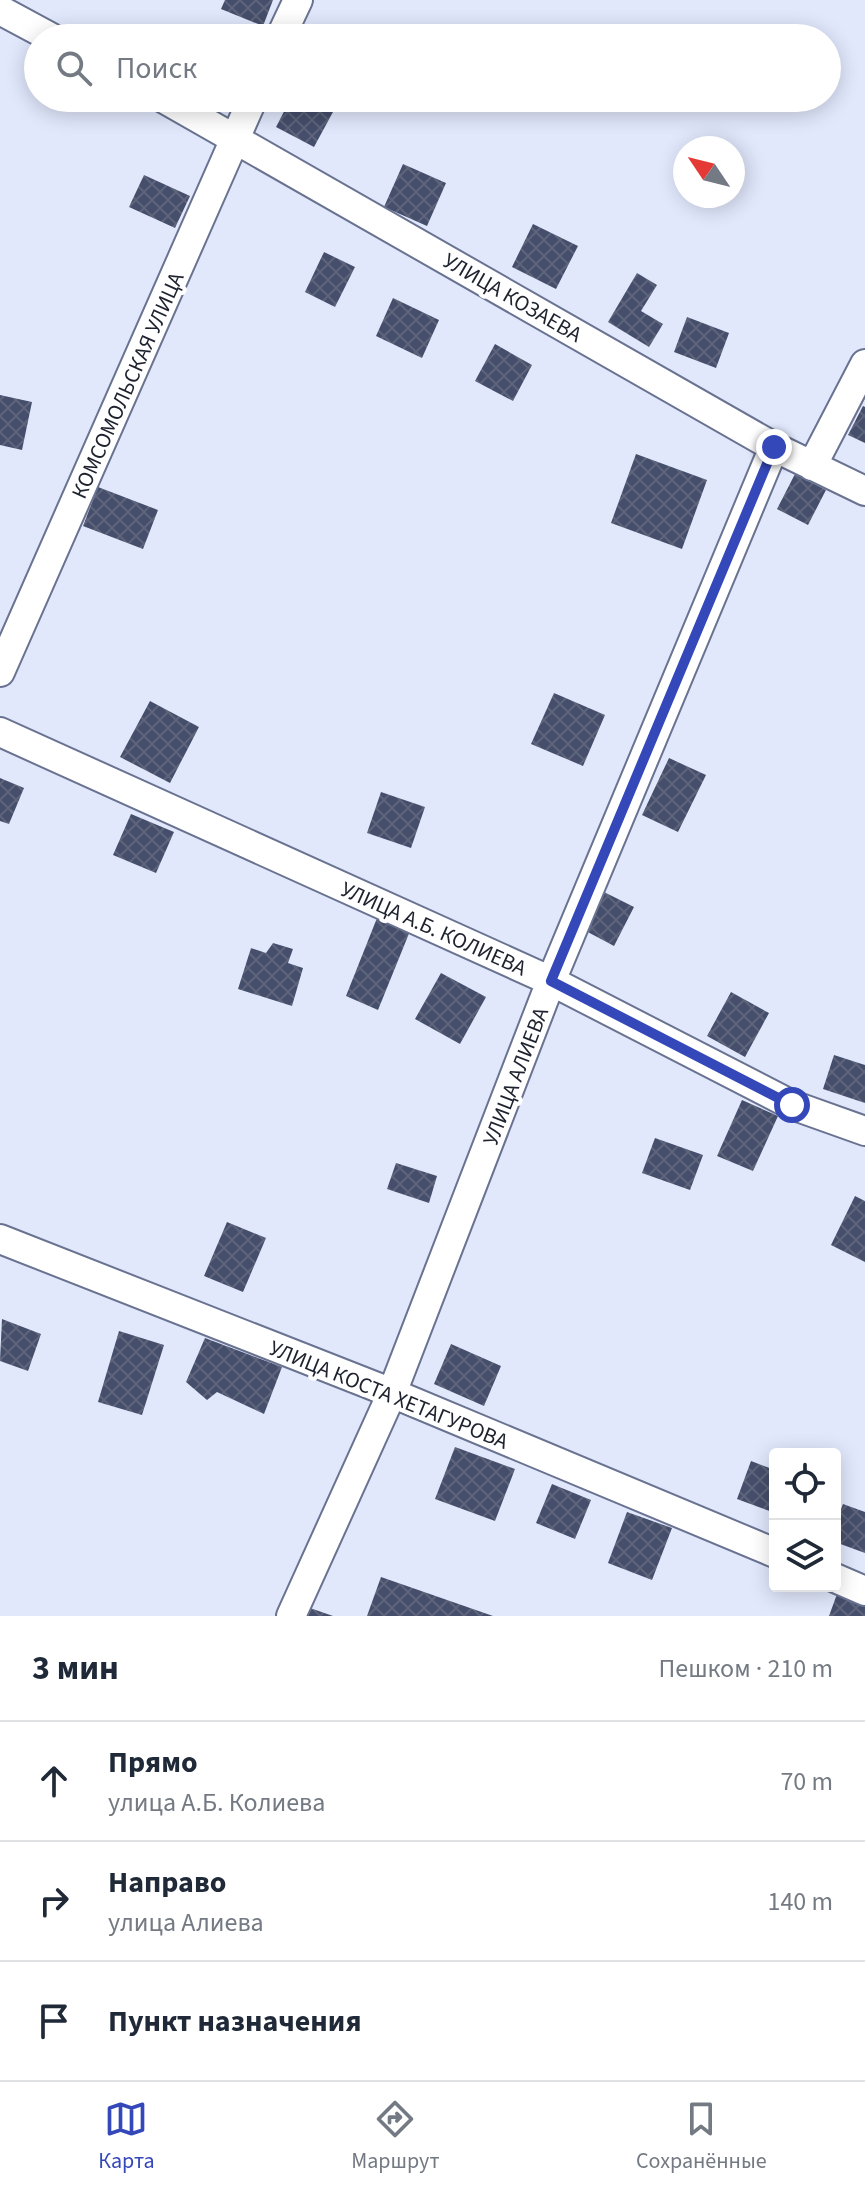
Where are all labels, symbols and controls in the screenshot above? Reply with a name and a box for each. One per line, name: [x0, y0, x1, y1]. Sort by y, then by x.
search box: [24, 24, 841, 112]
icon: search: [52, 46, 96, 90]
text: Поиск: [116, 47, 197, 90]
north arrow: [673, 136, 745, 208]
street label: УЛИЦА КОЗАЕВА: [437, 245, 588, 351]
street label: КОМСОМОЛЬСКАЯ УЛИЦА: [63, 267, 192, 504]
route end: [756, 429, 792, 465]
street label: УЛИЦА А.Б. КОЛИЕВА: [336, 874, 532, 984]
street label: УЛИЦА АЛИЕВА: [475, 1003, 557, 1150]
route start: [774, 1087, 810, 1123]
street label: УЛИЦА КОСТА ХЕТАГУРОВА: [264, 1332, 513, 1458]
map controls: [769, 1448, 841, 1592]
button: locate: [769, 1448, 841, 1520]
button: layers: [769, 1520, 841, 1592]
text: 3 мин: [32, 1644, 119, 1693]
text: Пешком · 210 m: [658, 1650, 833, 1687]
text: Прямо: [108, 1741, 198, 1784]
icon: ahead: [32, 1759, 76, 1803]
text: 70 m: [780, 1763, 833, 1800]
text: улица А.Б. Колиева: [108, 1784, 325, 1821]
text: Направо: [108, 1861, 226, 1904]
icon: right: [32, 1879, 76, 1923]
text: 140 m: [767, 1883, 833, 1920]
text: улица Алиева: [108, 1904, 264, 1941]
icon: arrive: [32, 1999, 76, 2043]
text: Пункт назначения: [108, 2000, 362, 2043]
tab: Карта: [98, 2097, 155, 2177]
tab: Маршрут: [351, 2097, 440, 2177]
tab: Сохранённые: [636, 2097, 767, 2177]

